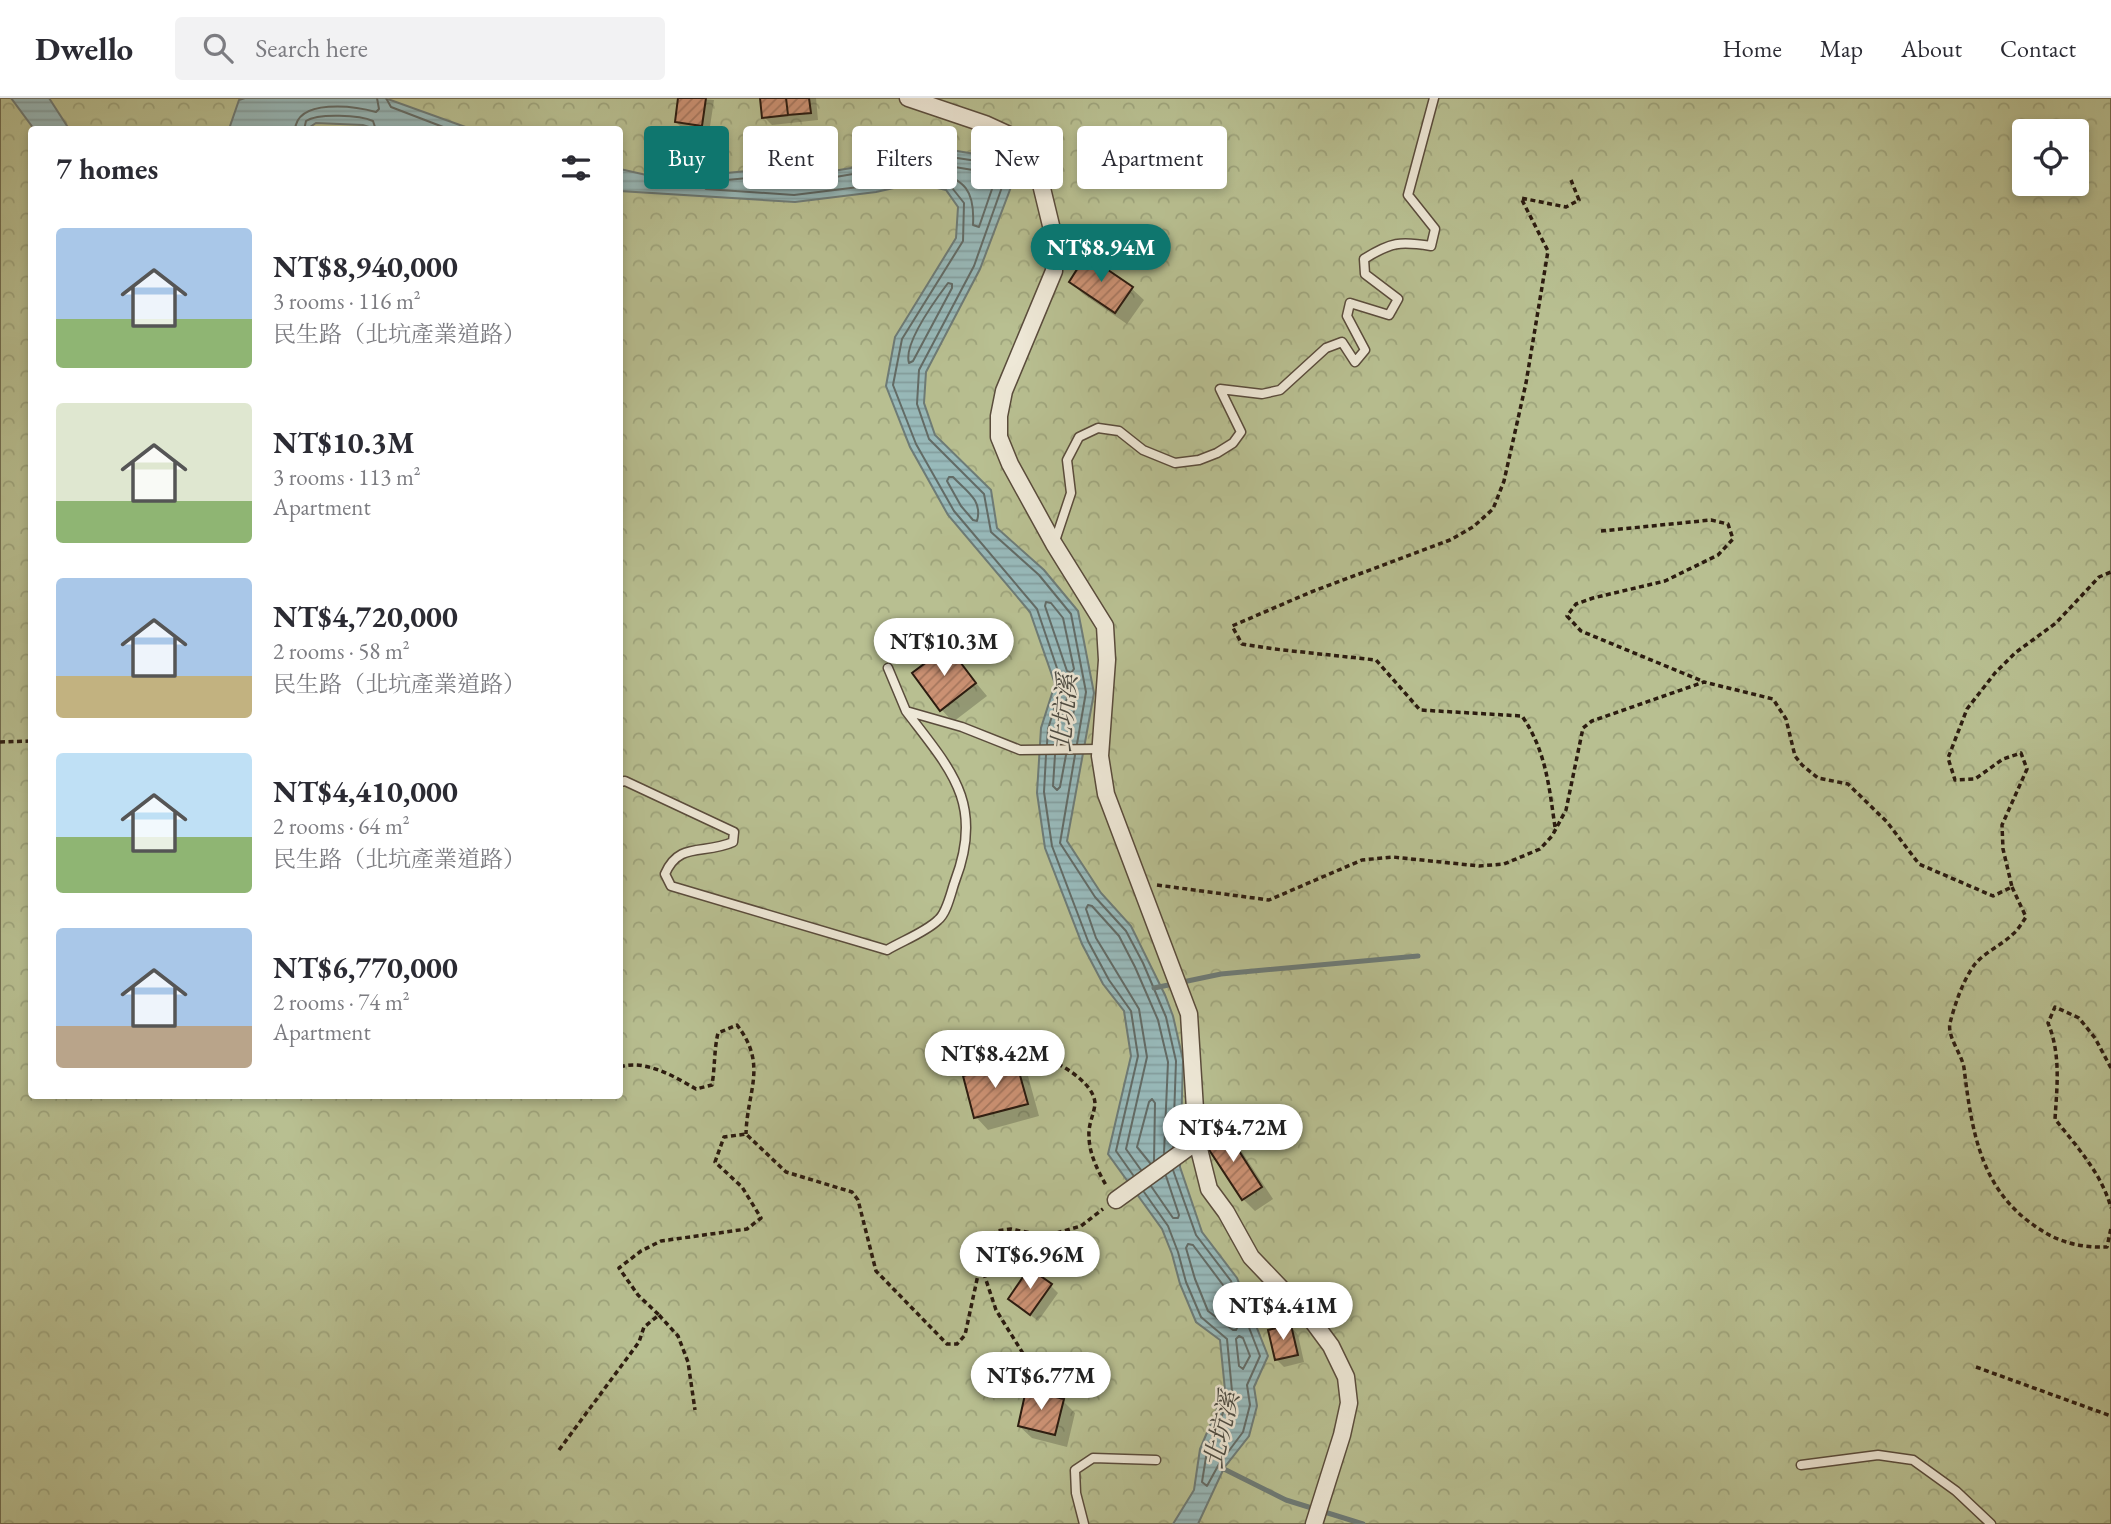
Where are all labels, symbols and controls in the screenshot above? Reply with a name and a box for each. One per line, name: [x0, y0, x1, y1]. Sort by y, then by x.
search box: [175, 17, 665, 80]
text: Dwello: [35, 27, 133, 70]
icon: search: [199, 29, 237, 67]
text: Search here: [255, 31, 368, 65]
text: Home: [1722, 33, 1782, 64]
text: Map: [1820, 33, 1863, 64]
text: About: [1901, 33, 1962, 64]
text: Contact: [2000, 33, 2076, 64]
map controls: [2012, 119, 2089, 196]
button: locate: [2012, 119, 2089, 196]
chip: Buy: [644, 126, 729, 189]
chip: Rent: [743, 126, 838, 189]
chip: Filters: [852, 126, 957, 189]
chip: New: [971, 126, 1063, 189]
chip: Apartment: [1077, 126, 1227, 189]
text: 7 homes: [56, 149, 158, 188]
icon: filters: [557, 149, 595, 187]
pin: NT$8.94M: [1029, 225, 1173, 284]
text: NT$8.94M: [1047, 232, 1155, 262]
text: NT$8,940,000: [273, 247, 458, 286]
icon: home: [112, 256, 196, 340]
text: 3 rooms · 116 m²: [273, 286, 421, 316]
text: 民生路（北坑產業道路）: [273, 319, 526, 349]
text: NT$10.3M: [273, 423, 414, 462]
icon: home: [112, 431, 196, 515]
text: 3 rooms · 113 m²: [273, 462, 421, 492]
text: Apartment: [273, 492, 371, 522]
text: NT$4,720,000: [273, 597, 458, 636]
icon: home: [112, 606, 196, 690]
pin: NT$10.3M: [872, 618, 1016, 678]
text: NT$10.3M: [890, 626, 998, 656]
text: 2 rooms · 58 m²: [273, 636, 410, 666]
text: 民生路（北坑產業道路）: [273, 669, 526, 699]
water label: 北坑溪: [1044, 670, 1085, 753]
text: NT$4,410,000: [273, 772, 458, 811]
icon: home: [112, 781, 196, 865]
text: 2 rooms · 64 m²: [273, 811, 410, 841]
text: 民生路（北坑產業道路）: [273, 844, 526, 874]
text: NT$6,770,000: [273, 948, 458, 987]
icon: home: [112, 956, 196, 1040]
text: 2 rooms · 74 m²: [273, 987, 410, 1017]
text: Apartment: [273, 1017, 371, 1047]
pin: NT$8.42M: [923, 1030, 1067, 1090]
text: NT$8.42M: [941, 1038, 1049, 1068]
pin: NT$4.72M: [1161, 1104, 1305, 1164]
text: NT$4.72M: [1179, 1112, 1287, 1142]
pin: NT$6.96M: [958, 1232, 1102, 1291]
text: NT$6.96M: [976, 1239, 1084, 1269]
pin: NT$4.41M: [1211, 1282, 1355, 1342]
text: NT$4.41M: [1229, 1290, 1337, 1320]
pin: NT$6.77M: [969, 1352, 1113, 1412]
text: NT$6.77M: [987, 1360, 1095, 1390]
water label: 北坑溪: [1196, 1385, 1247, 1472]

